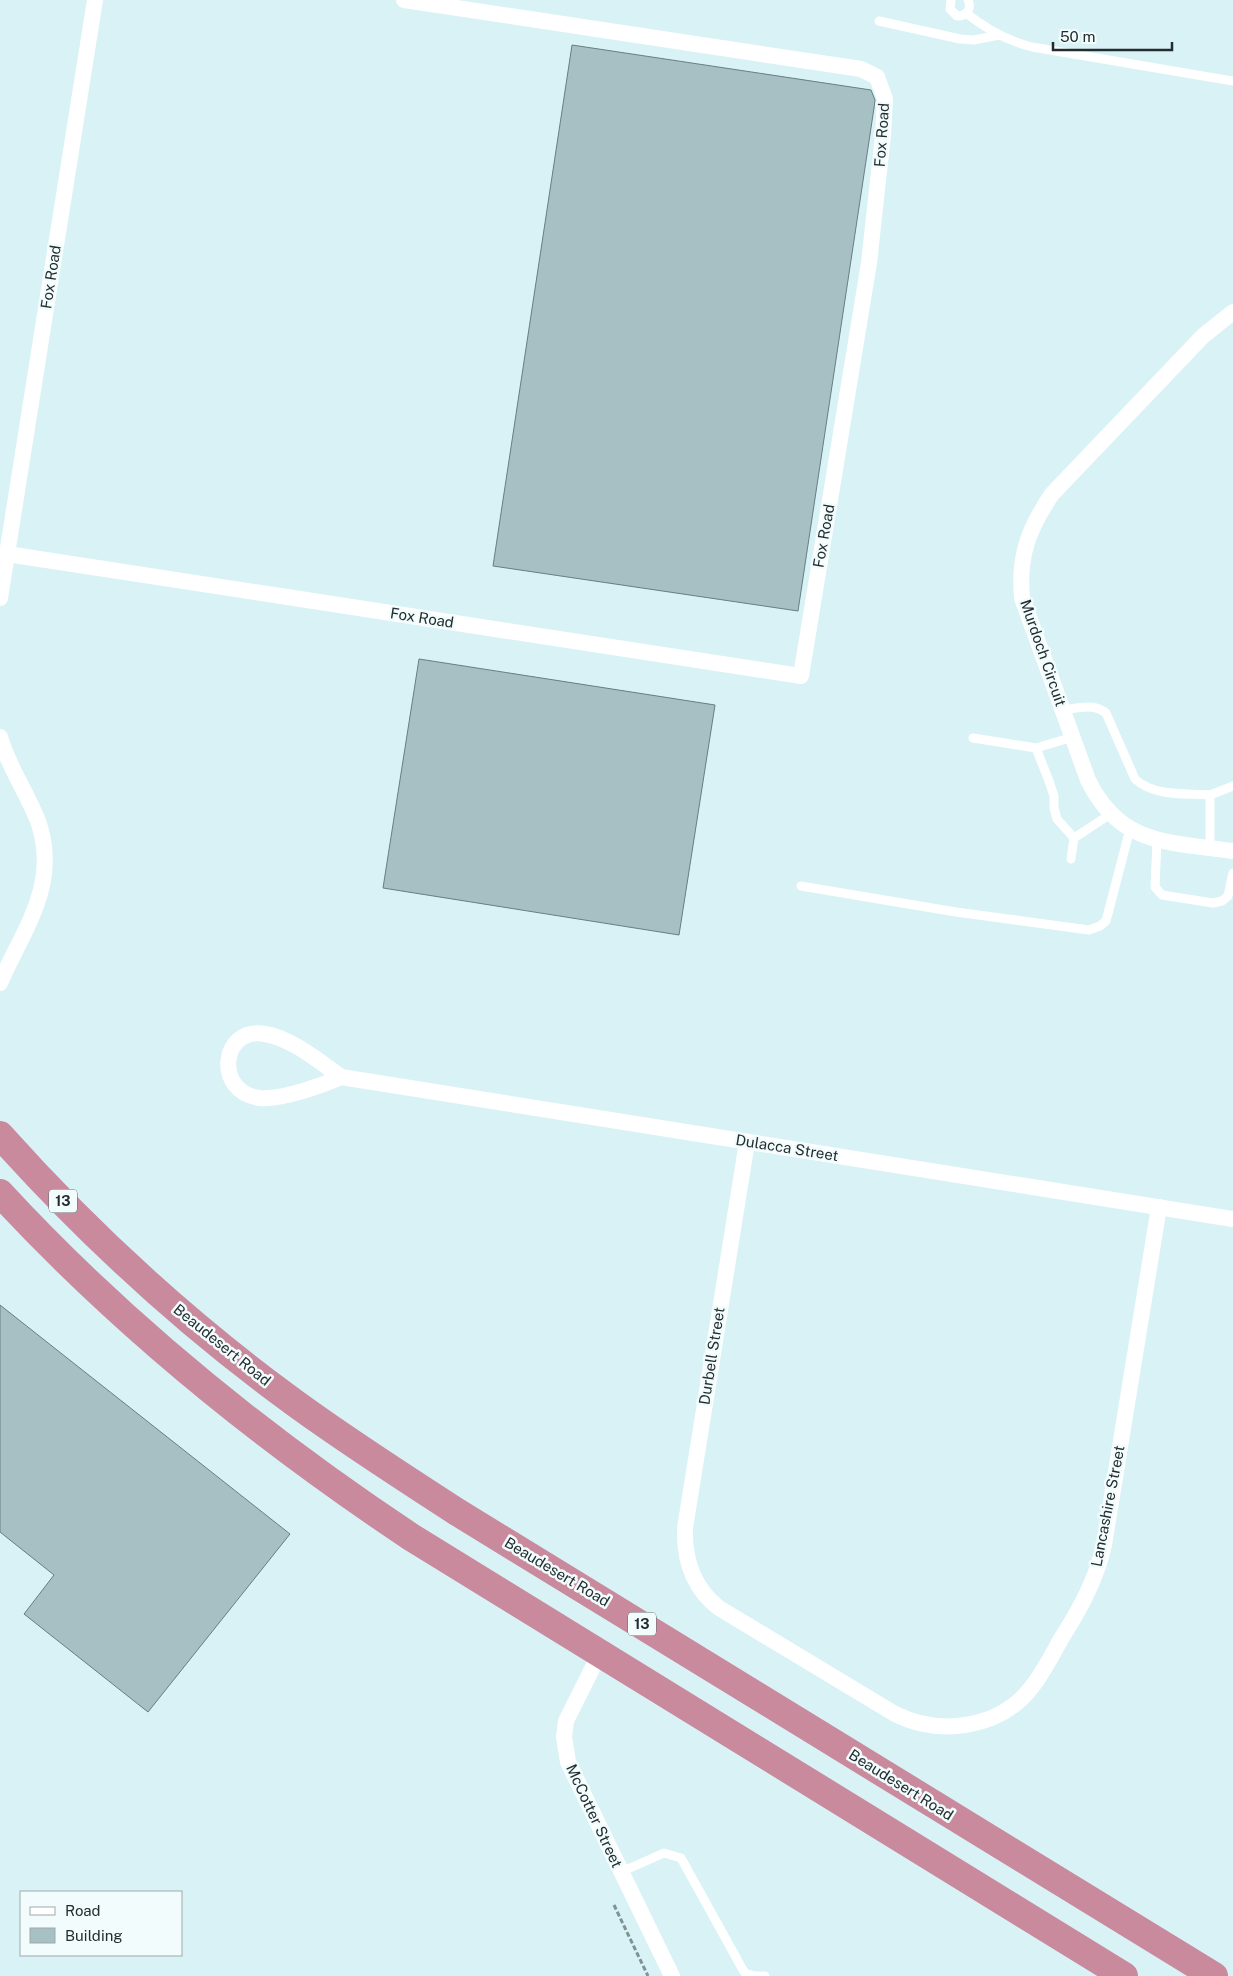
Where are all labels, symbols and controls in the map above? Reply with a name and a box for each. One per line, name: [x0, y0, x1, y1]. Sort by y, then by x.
scale bar: [1053, 20, 1172, 52]
text: 50 m: [1060, 28, 1095, 45]
street label: Fox Road: [871, 102, 892, 168]
street label: Fox Road: [37, 244, 64, 310]
street label: Fox Road: [810, 503, 837, 569]
street label: Murdoch Circuit: [1017, 597, 1070, 709]
street label: Fox Road: [389, 604, 455, 631]
street label: Dulacca Street: [734, 1131, 840, 1164]
road number: 13: [49, 1190, 77, 1212]
street label: Beaudesert Road: [170, 1300, 274, 1389]
street label: Durbell Street: [695, 1306, 728, 1406]
street label: Lancashire Street: [1087, 1444, 1128, 1568]
street label: Beaudesert Road: [502, 1533, 613, 1610]
road number: 13: [628, 1612, 656, 1636]
street label: Beaudesert Road: [846, 1746, 957, 1823]
street label: McCotter Street: [563, 1761, 626, 1870]
legend: [20, 1891, 182, 1956]
text: Road: [65, 1902, 101, 1919]
text: Building: [65, 1927, 123, 1944]

